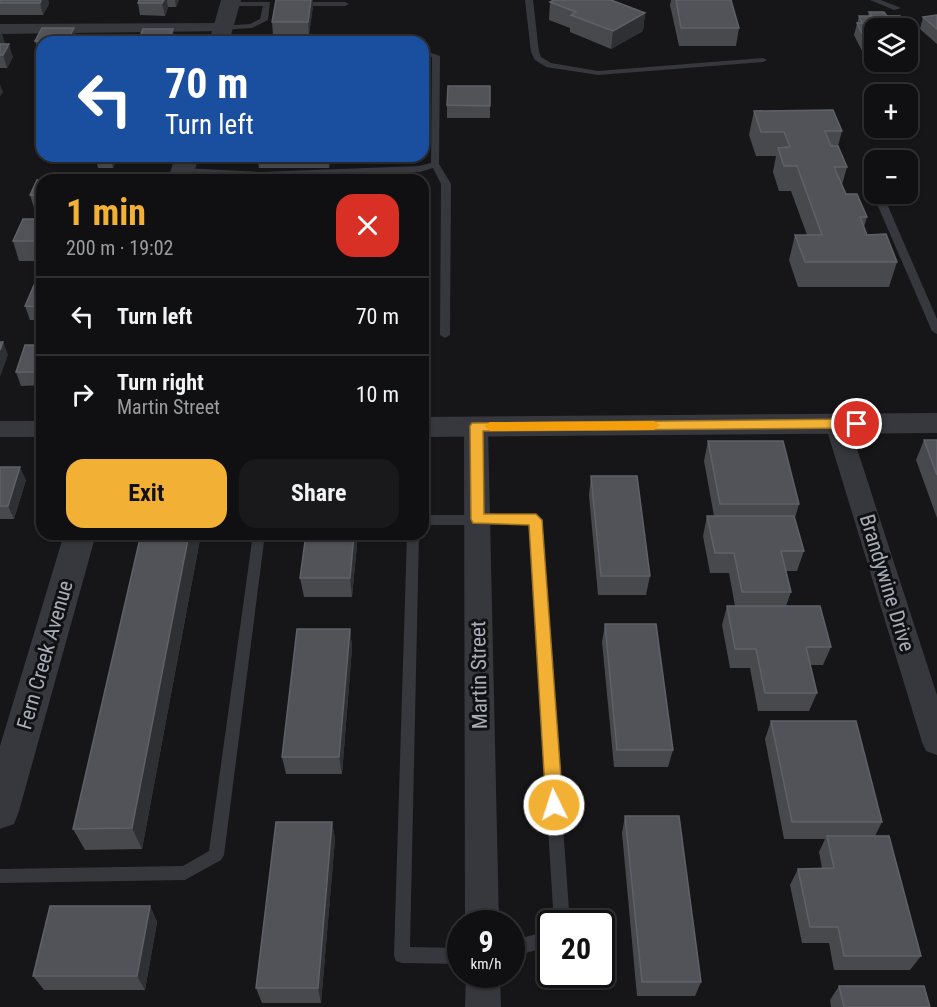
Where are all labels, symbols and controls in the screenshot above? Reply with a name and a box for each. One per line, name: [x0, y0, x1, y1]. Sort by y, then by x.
map controls: [864, 18, 918, 204]
button: layers: [864, 18, 918, 72]
text: 70 m: [165, 59, 248, 108]
icon: left: [66, 60, 144, 138]
button: +: [864, 84, 918, 138]
text: Turn left: [165, 109, 254, 141]
button: −: [864, 150, 918, 204]
text: 1 min: [66, 192, 146, 234]
button: close: [336, 194, 399, 257]
text: 200 m · 19:02: [66, 236, 173, 260]
icon: left: [66, 300, 99, 333]
text: Turn left: [117, 304, 192, 329]
text: 70 m: [356, 304, 399, 329]
text: Turn right: [117, 370, 204, 395]
icon: right: [66, 378, 99, 411]
text: 10 m: [356, 382, 399, 407]
text: Martin Street: [117, 395, 220, 419]
pin: [831, 398, 882, 449]
icon: arrive: [840, 407, 873, 440]
button: Exit: [66, 459, 227, 528]
button: Share: [239, 459, 399, 528]
street label: Brandywine Drive: [855, 512, 919, 655]
street label: Fern Creek Avenue: [12, 578, 78, 732]
street label: Martin Street: [466, 621, 492, 729]
position arrow: [522, 773, 586, 837]
speed limit sign: 20: [537, 910, 615, 988]
text: 9: [478, 924, 494, 959]
text: km/h: [471, 955, 501, 973]

